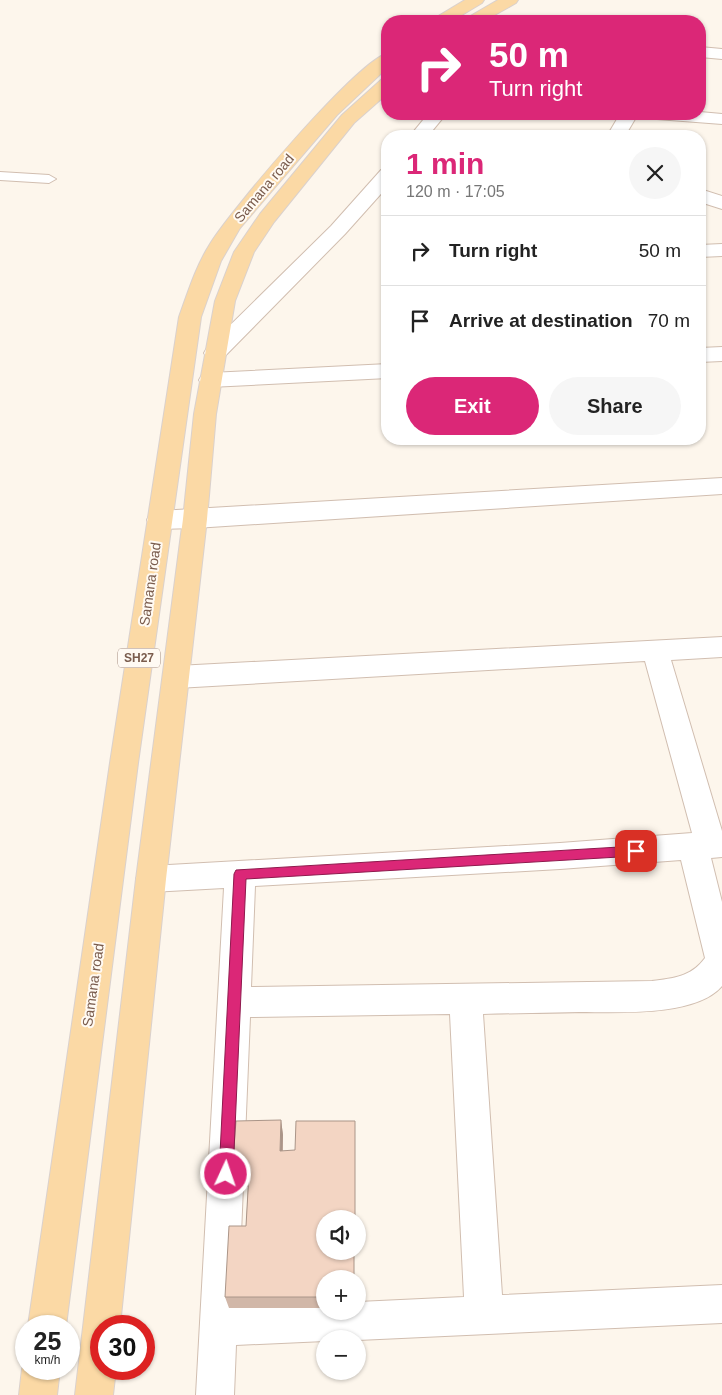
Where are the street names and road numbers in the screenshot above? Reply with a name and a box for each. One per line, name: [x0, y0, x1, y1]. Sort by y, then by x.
street label: Samana road: [231, 151, 297, 225]
street label: Samana road: [136, 541, 164, 627]
road number: SH27: [118, 648, 160, 668]
street label: Samana road: [79, 942, 107, 1028]

